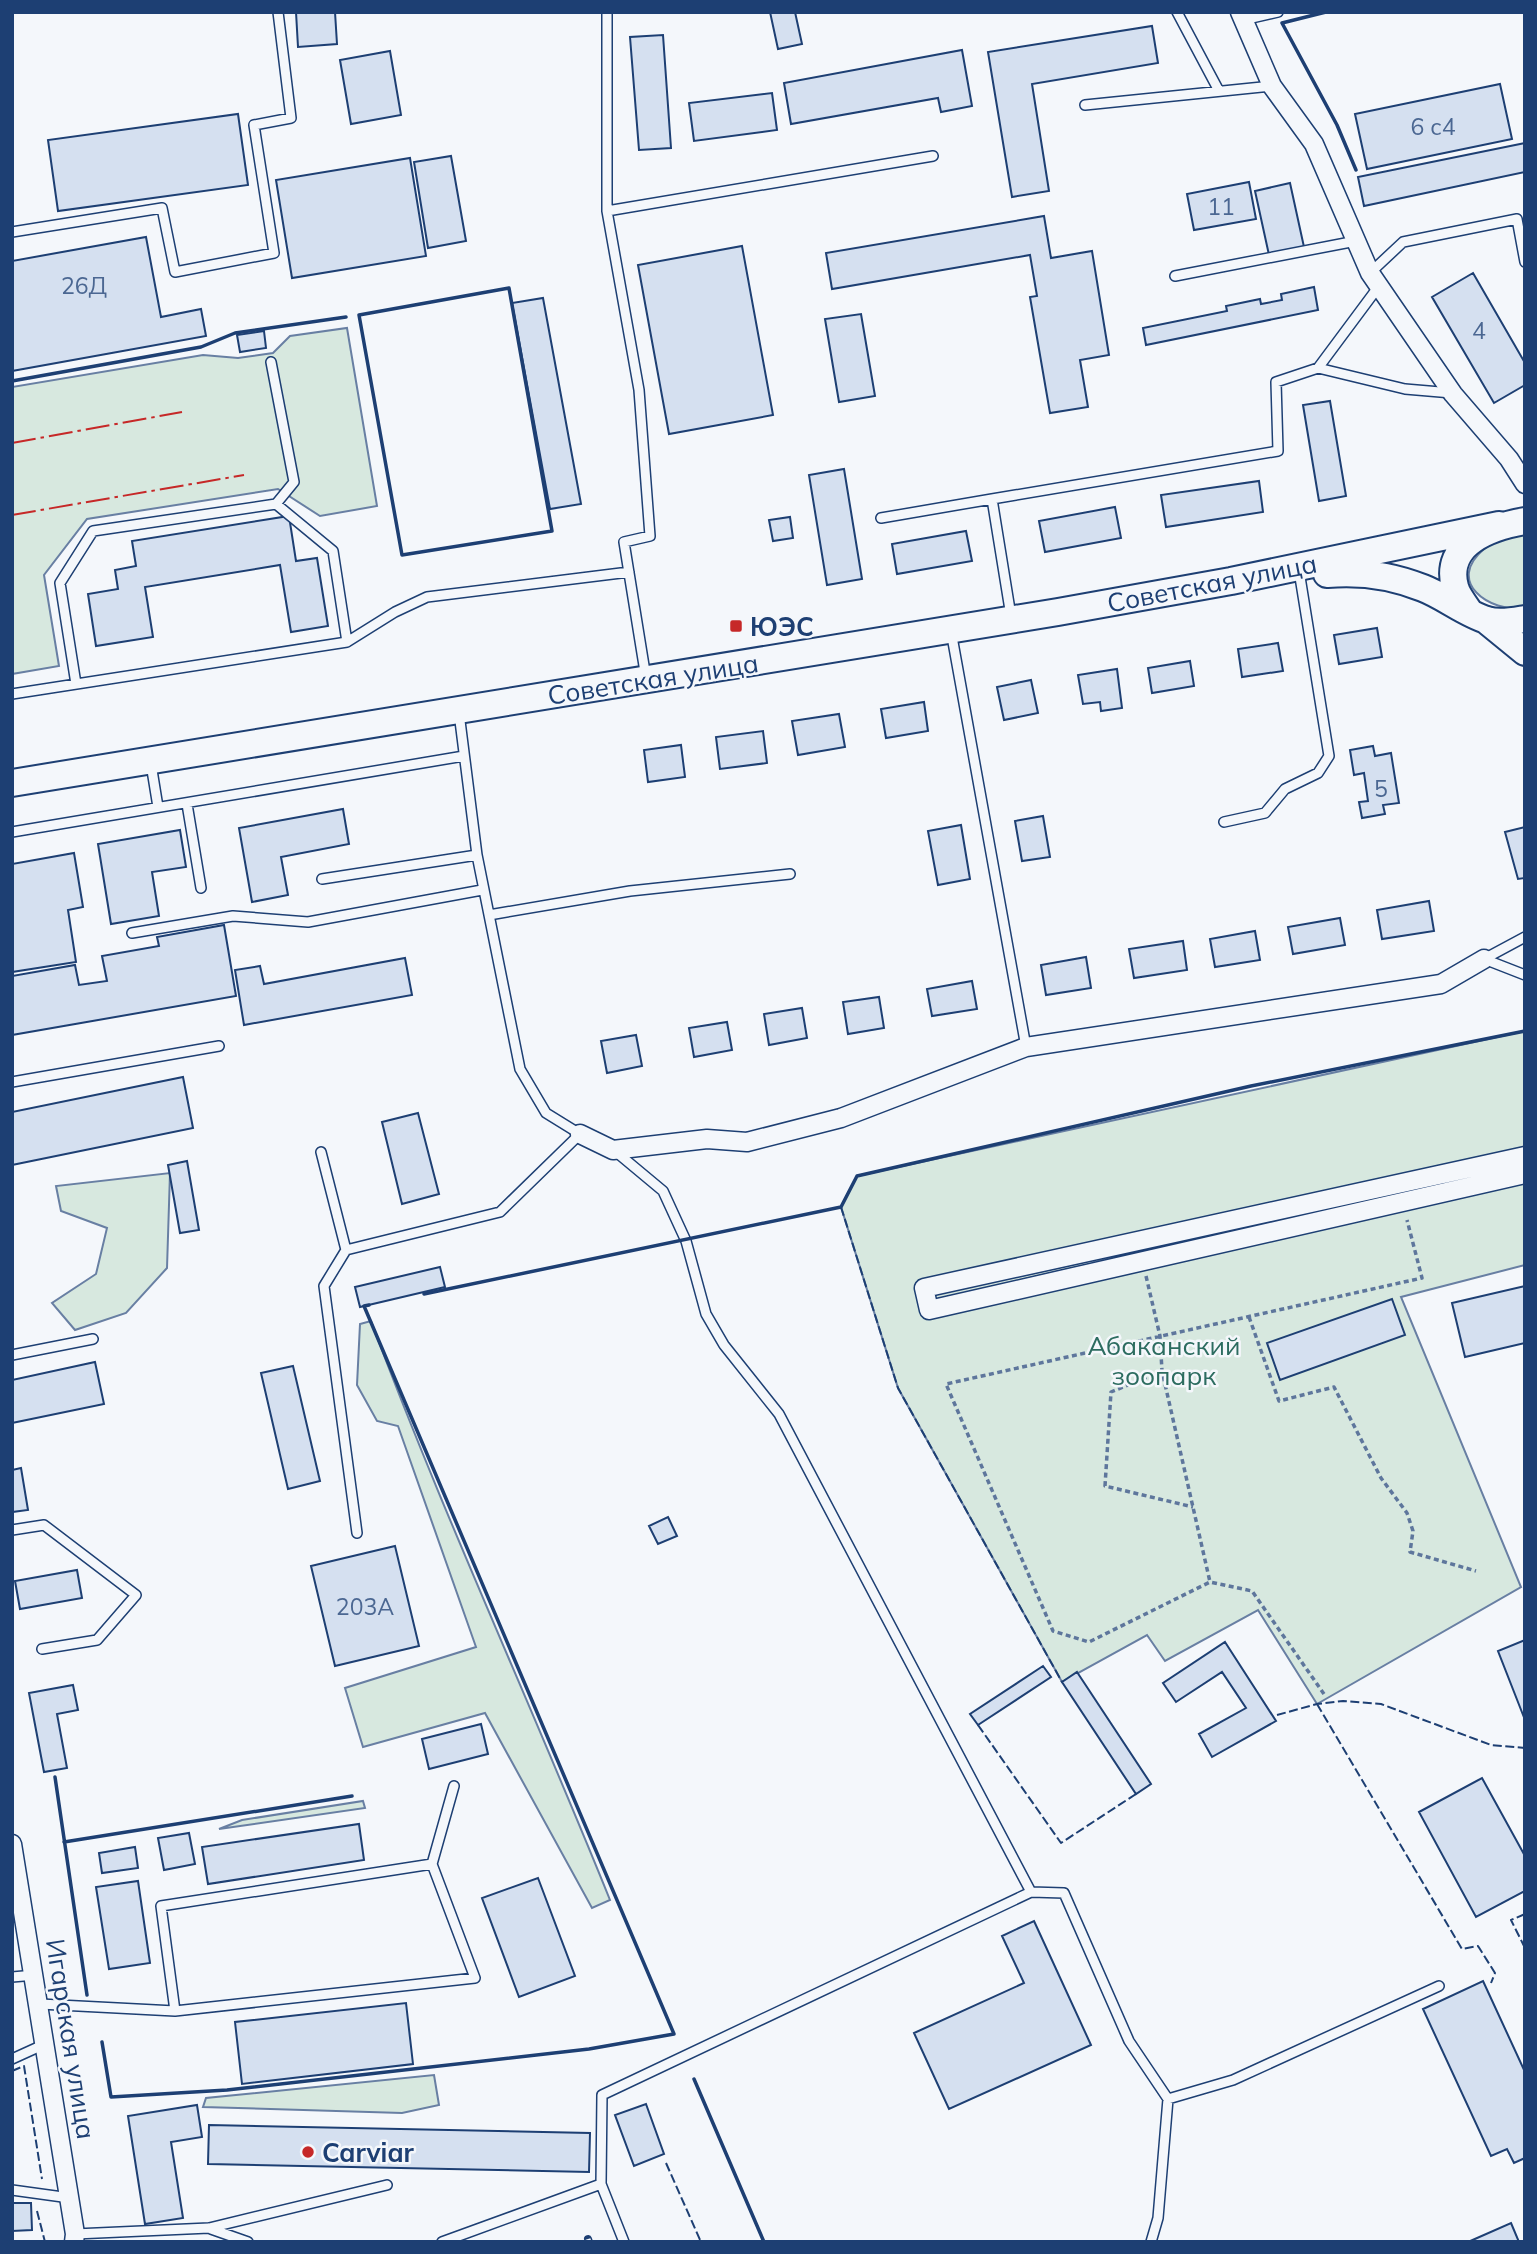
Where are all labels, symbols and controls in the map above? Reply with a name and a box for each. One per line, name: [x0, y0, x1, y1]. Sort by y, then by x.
house number: 6 с4: [1410, 112, 1456, 141]
house number: 11: [1207, 192, 1235, 221]
house number: 26Д: [61, 271, 107, 300]
house number: 4: [1472, 316, 1486, 345]
street label: Советская улица: [1104, 546, 1320, 620]
place label: ЮЭС: [750, 610, 814, 643]
marker: ЮЭС: [728, 618, 744, 634]
street label: Советская улица: [545, 646, 761, 712]
house number: 5: [1374, 774, 1388, 803]
park label: Абаканский зоопарк: [1087, 1329, 1241, 1392]
house number: 203А: [336, 1592, 394, 1621]
street label: Игарская улица: [39, 1936, 103, 2142]
place label: Carviar: [322, 2136, 415, 2169]
marker: Carviar: [300, 2144, 316, 2160]

